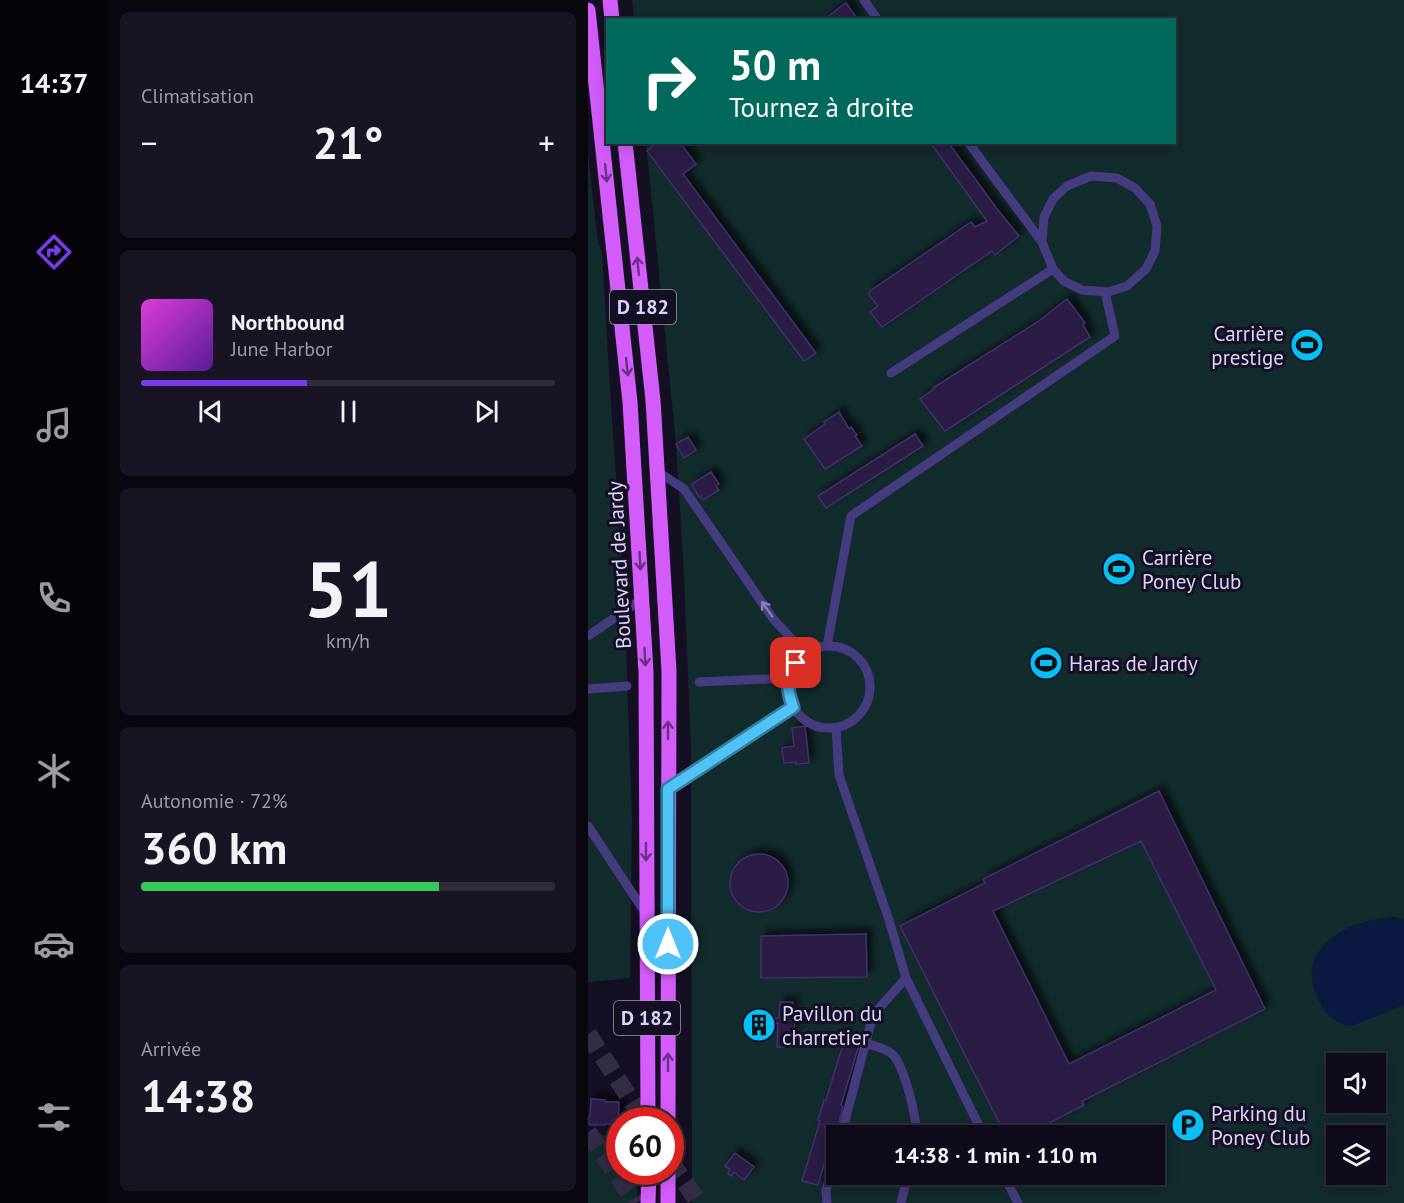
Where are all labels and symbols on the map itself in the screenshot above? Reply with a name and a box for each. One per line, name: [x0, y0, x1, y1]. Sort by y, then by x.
one-way arrow: [600, 162, 611, 182]
one-way arrow: [632, 257, 643, 277]
road number: D 182: [610, 290, 676, 324]
place label: Carrière prestige: [1211, 320, 1284, 371]
sports icon: Carrière prestige: [1289, 327, 1325, 363]
one-way arrow: [622, 356, 633, 376]
street label: Boulevard de Jardy: [601, 480, 637, 650]
place label: Carrière Poney Club: [1142, 544, 1241, 595]
one-way arrow: [634, 551, 645, 571]
sports icon: Carrière Poney Club: [1101, 551, 1137, 587]
one-way arrow: [761, 602, 773, 618]
pin: [770, 637, 821, 688]
sports icon: Haras de Jardy: [1028, 645, 1064, 681]
one-way arrow: [640, 647, 651, 667]
place label: Haras de Jardy: [1069, 650, 1198, 677]
one-way arrow: [662, 721, 674, 741]
one-way arrow: [640, 842, 652, 862]
position arrow: [636, 912, 700, 976]
place label: Pavillon du charretier: [782, 1000, 882, 1051]
road number: D 182: [614, 1001, 680, 1035]
building icon: Pavillon du charretier: [741, 1007, 777, 1043]
one-way arrow: [662, 1053, 674, 1073]
place label: Parking du Poney Club: [1211, 1100, 1310, 1151]
speed limit sign: 60: [606, 1107, 684, 1185]
parking icon: Parking du Poney Club: [1170, 1107, 1206, 1143]

